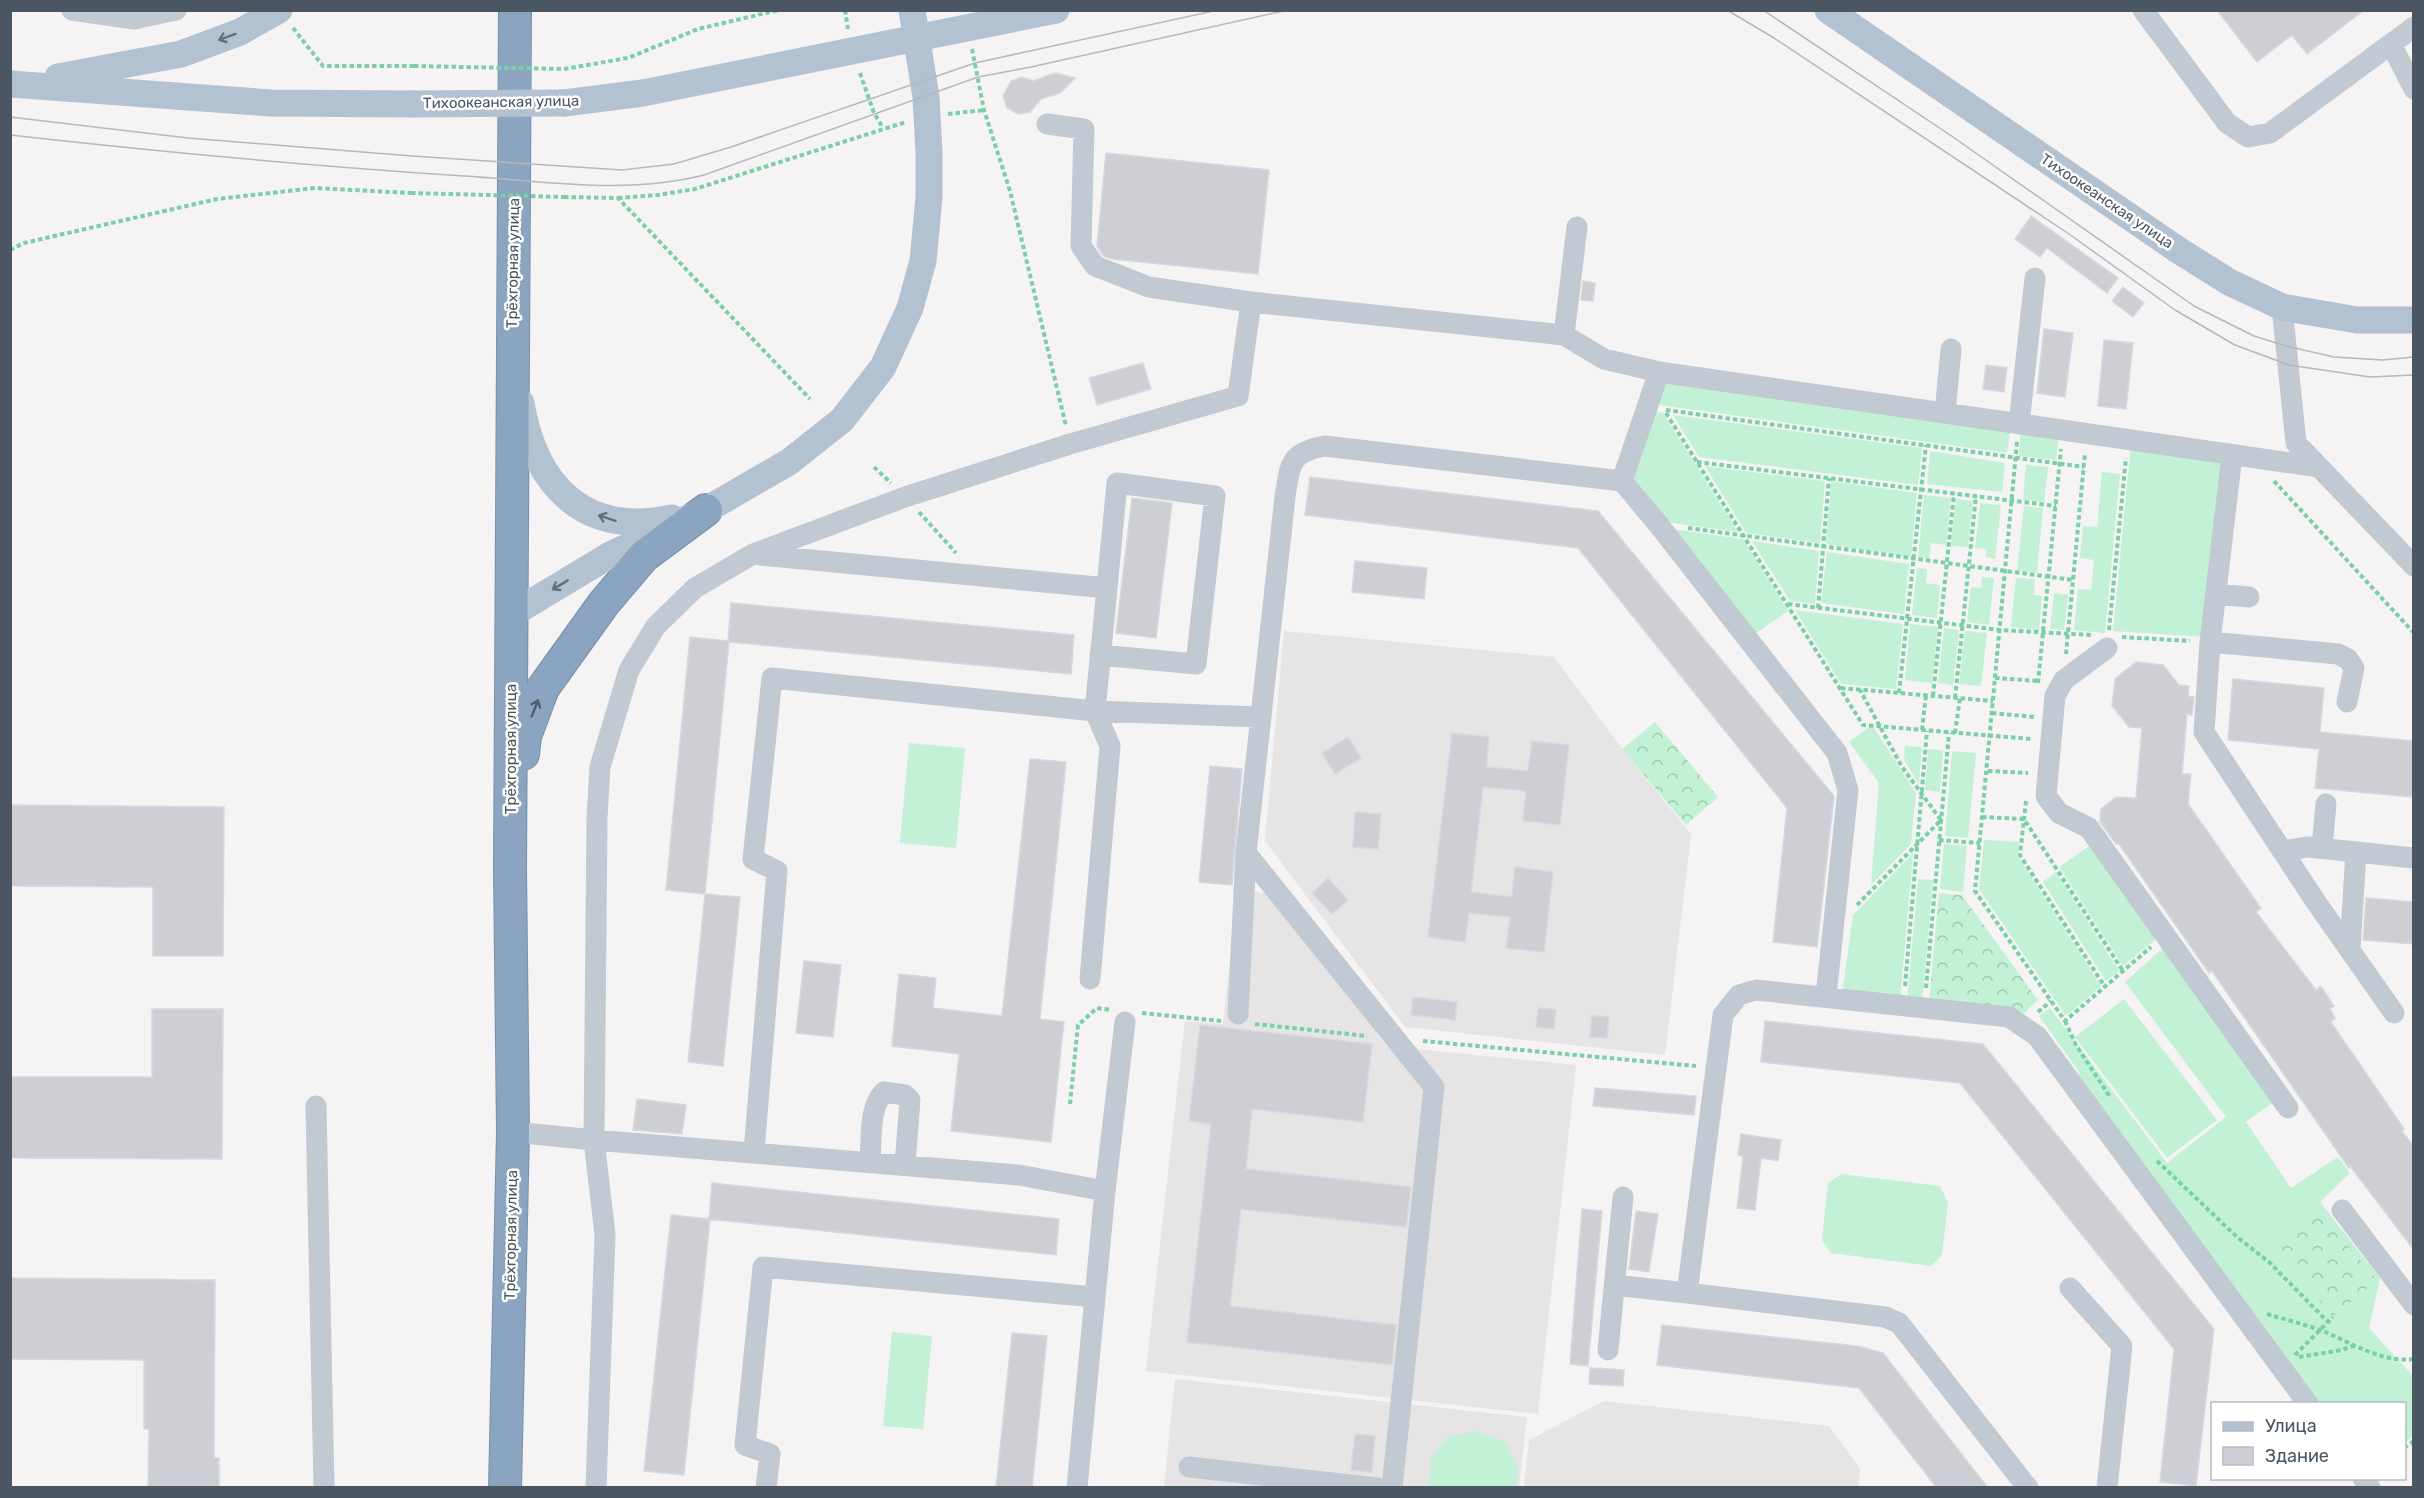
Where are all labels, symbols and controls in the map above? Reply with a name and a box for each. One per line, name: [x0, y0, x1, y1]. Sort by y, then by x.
one-way arrow: [218, 32, 237, 43]
street label: Тихоокеанская улица: [423, 92, 579, 112]
street label: Тихоокеанская улица: [2037, 150, 2177, 252]
street label: Трёхгорная улица: [503, 198, 523, 328]
one-way arrow: [598, 512, 617, 523]
one-way arrow: [552, 579, 569, 591]
street label: Трёхгорная улица: [502, 684, 520, 814]
one-way arrow: [531, 699, 542, 718]
street label: Трёхгорная улица: [501, 1170, 521, 1300]
legend: [2211, 1402, 2406, 1480]
text: Улица: [2265, 1415, 2317, 1437]
text: Здание: [2265, 1445, 2329, 1467]

